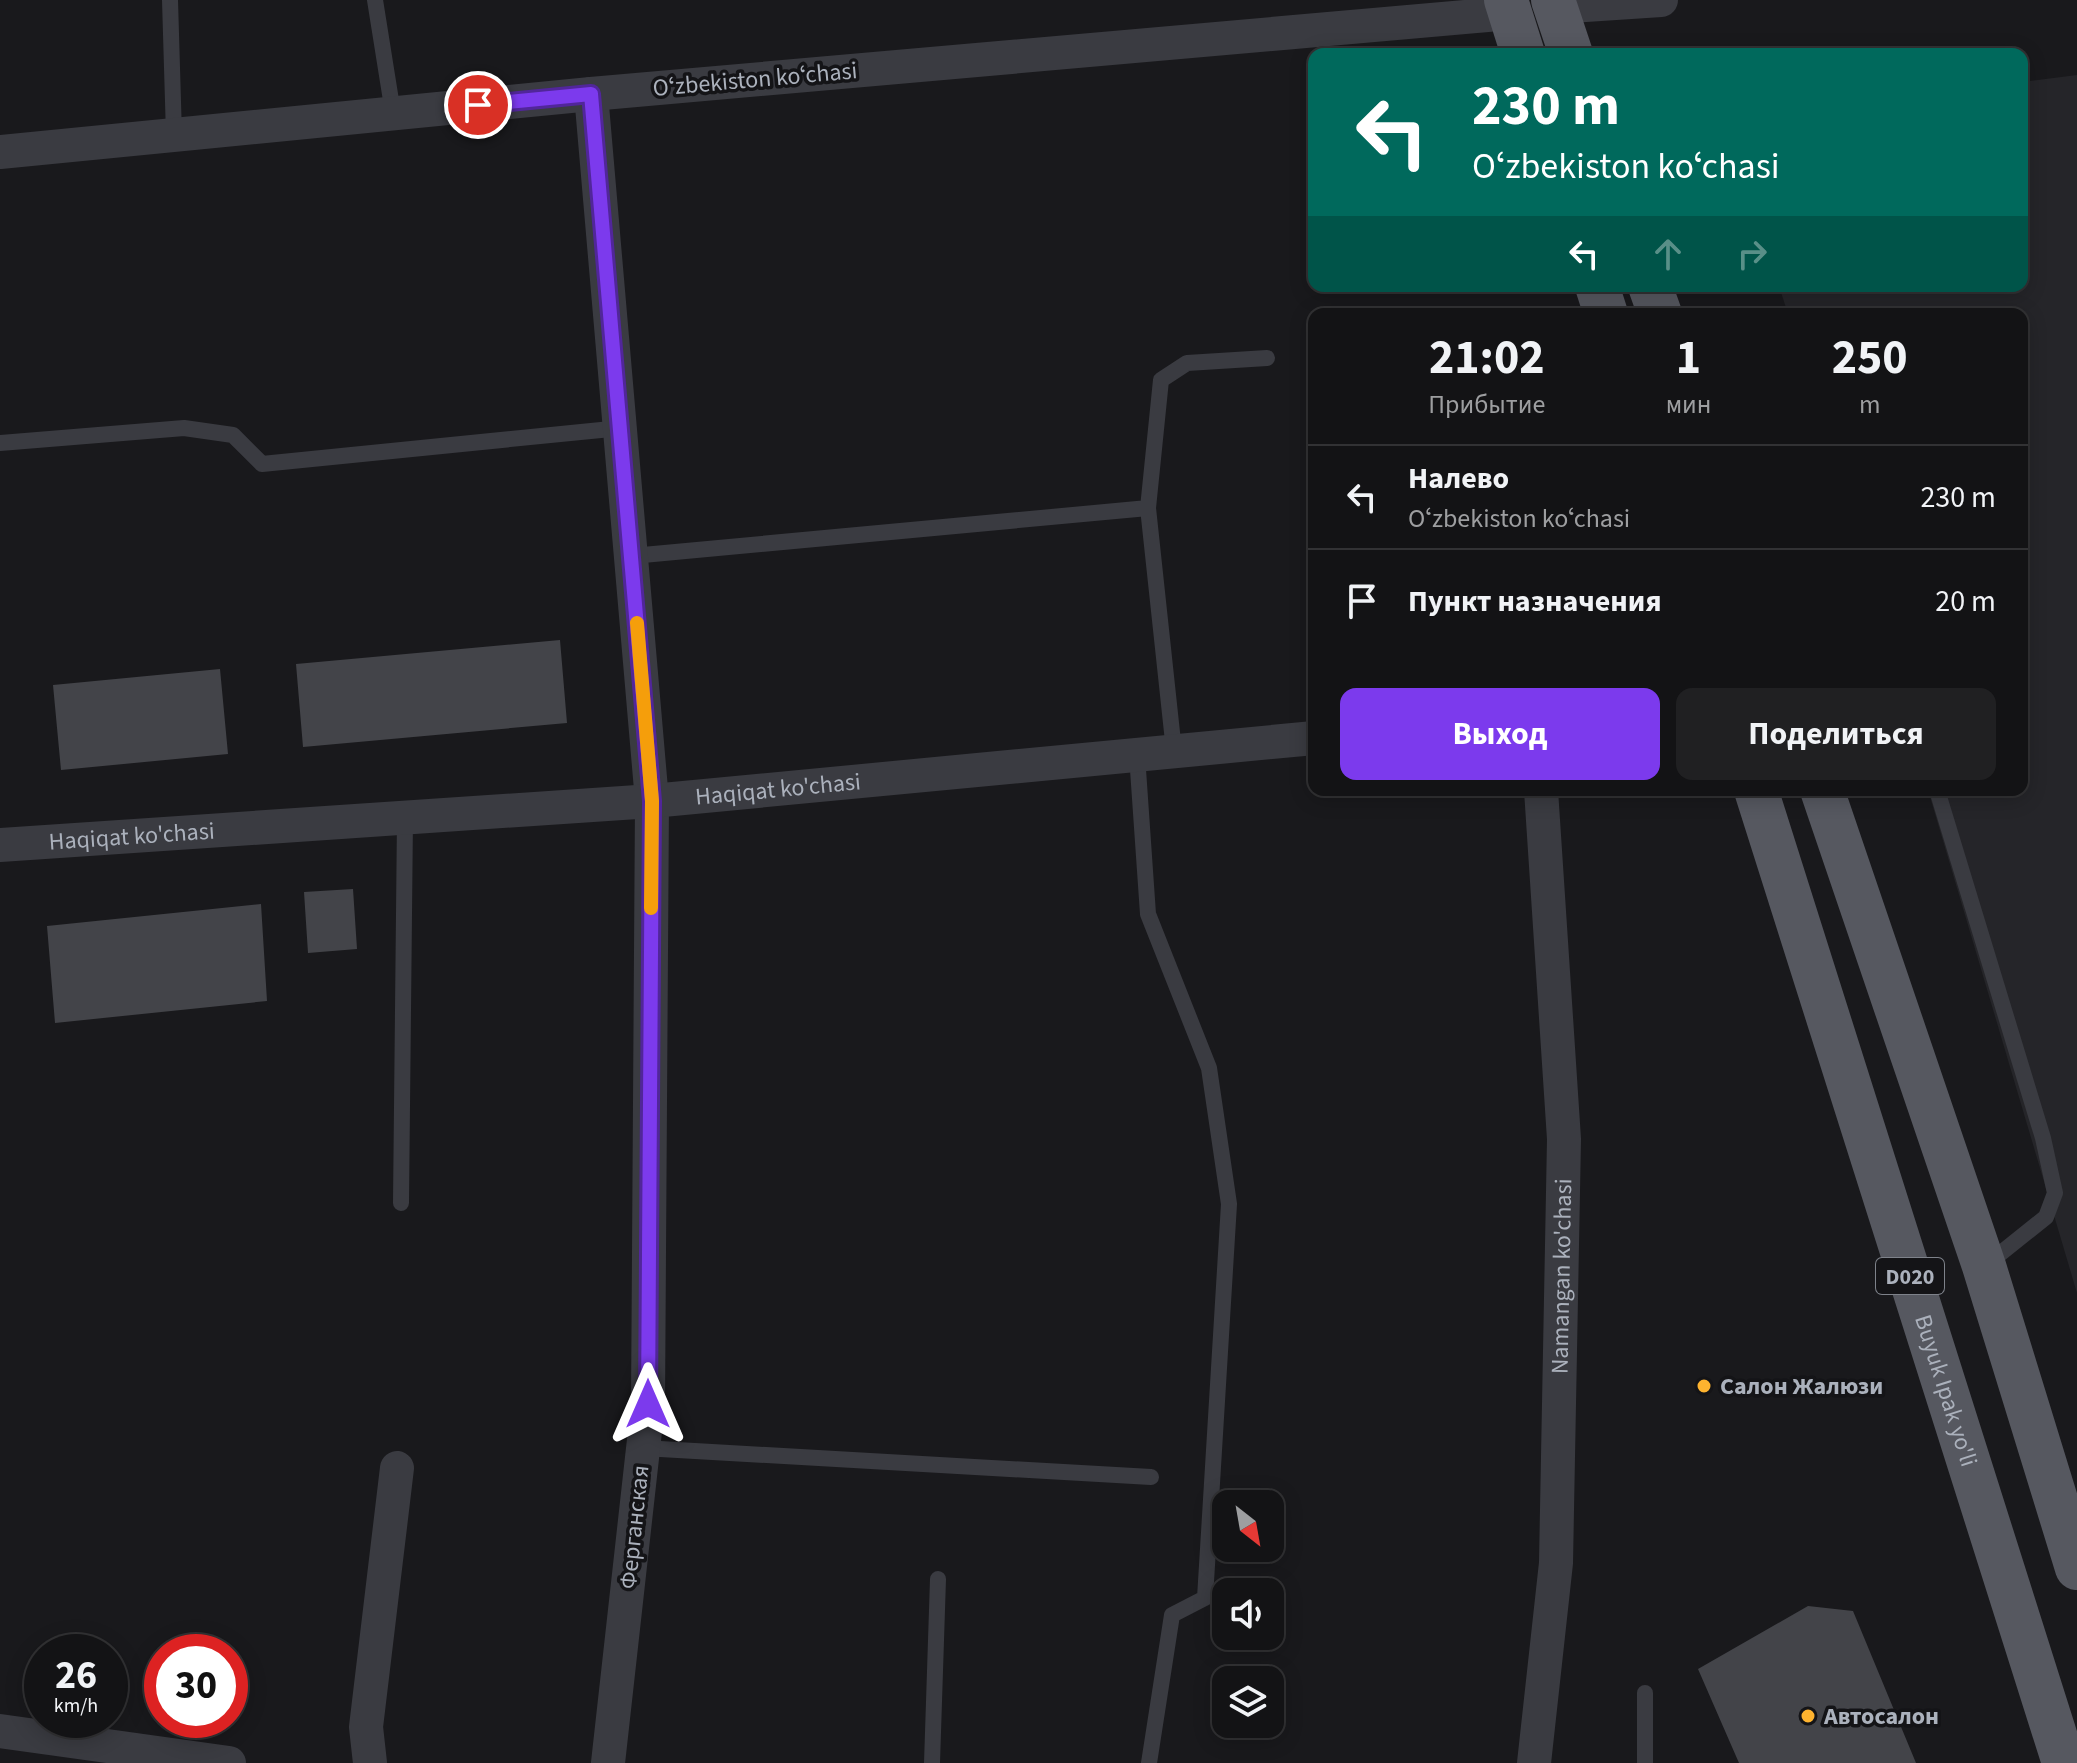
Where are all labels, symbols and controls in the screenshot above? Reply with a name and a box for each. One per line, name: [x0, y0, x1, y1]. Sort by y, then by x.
street label: Oʻzbekiston koʻchasi: [651, 53, 859, 106]
text: 230 m: [1472, 67, 1620, 146]
pin: [444, 71, 512, 139]
icon: left: [1340, 80, 1444, 184]
icon: arrive: [456, 83, 500, 127]
text: Oʻzbekiston koʻchasi: [1472, 141, 1780, 192]
icon: left: [1562, 232, 1606, 276]
icon: ahead: [1646, 232, 1690, 276]
icon: right: [1730, 232, 1774, 276]
text: 21:02: [1429, 324, 1545, 392]
text: 1: [1676, 324, 1701, 392]
text: 250: [1832, 324, 1908, 392]
text: Прибытие: [1428, 386, 1545, 423]
text: мин: [1666, 386, 1711, 423]
text: m: [1859, 386, 1880, 423]
text: Налево: [1408, 457, 1509, 500]
icon: left: [1340, 475, 1384, 519]
text: 230 m: [1920, 476, 1996, 519]
text: Oʻzbekiston koʻchasi: [1408, 500, 1630, 537]
icon: arrive: [1340, 579, 1384, 623]
text: Пункт назначения: [1408, 580, 1662, 623]
text: 20 m: [1935, 580, 1996, 623]
button: Выход: [1340, 688, 1660, 780]
button: Поделиться: [1676, 688, 1996, 780]
street label: Haqiqat ko'chasi: [694, 764, 862, 815]
street label: Haqiqat ko'chasi: [48, 814, 216, 860]
street label: Namangan ko'chasi: [1543, 1178, 1581, 1374]
road number: D020: [1876, 1258, 1944, 1294]
street label: Buyuk Ipak yo'li: [1905, 1310, 1986, 1471]
position arrow: [606, 1362, 690, 1446]
place label: Салон Жалюзи: [1720, 1369, 1883, 1404]
marker: Салон Жалюзи: [1695, 1377, 1713, 1395]
street label: Ферганская: [611, 1463, 658, 1591]
north arrow: [1212, 1490, 1284, 1562]
map controls: [1212, 1490, 1284, 1738]
button: sound: [1212, 1578, 1284, 1650]
speed limit sign: 30: [144, 1634, 248, 1738]
text: 26: [55, 1647, 97, 1704]
button: layers: [1212, 1666, 1284, 1738]
text: km/h: [54, 1692, 98, 1720]
place label: Автосалон: [1823, 1699, 1939, 1734]
marker: Автосалон: [1799, 1707, 1817, 1725]

